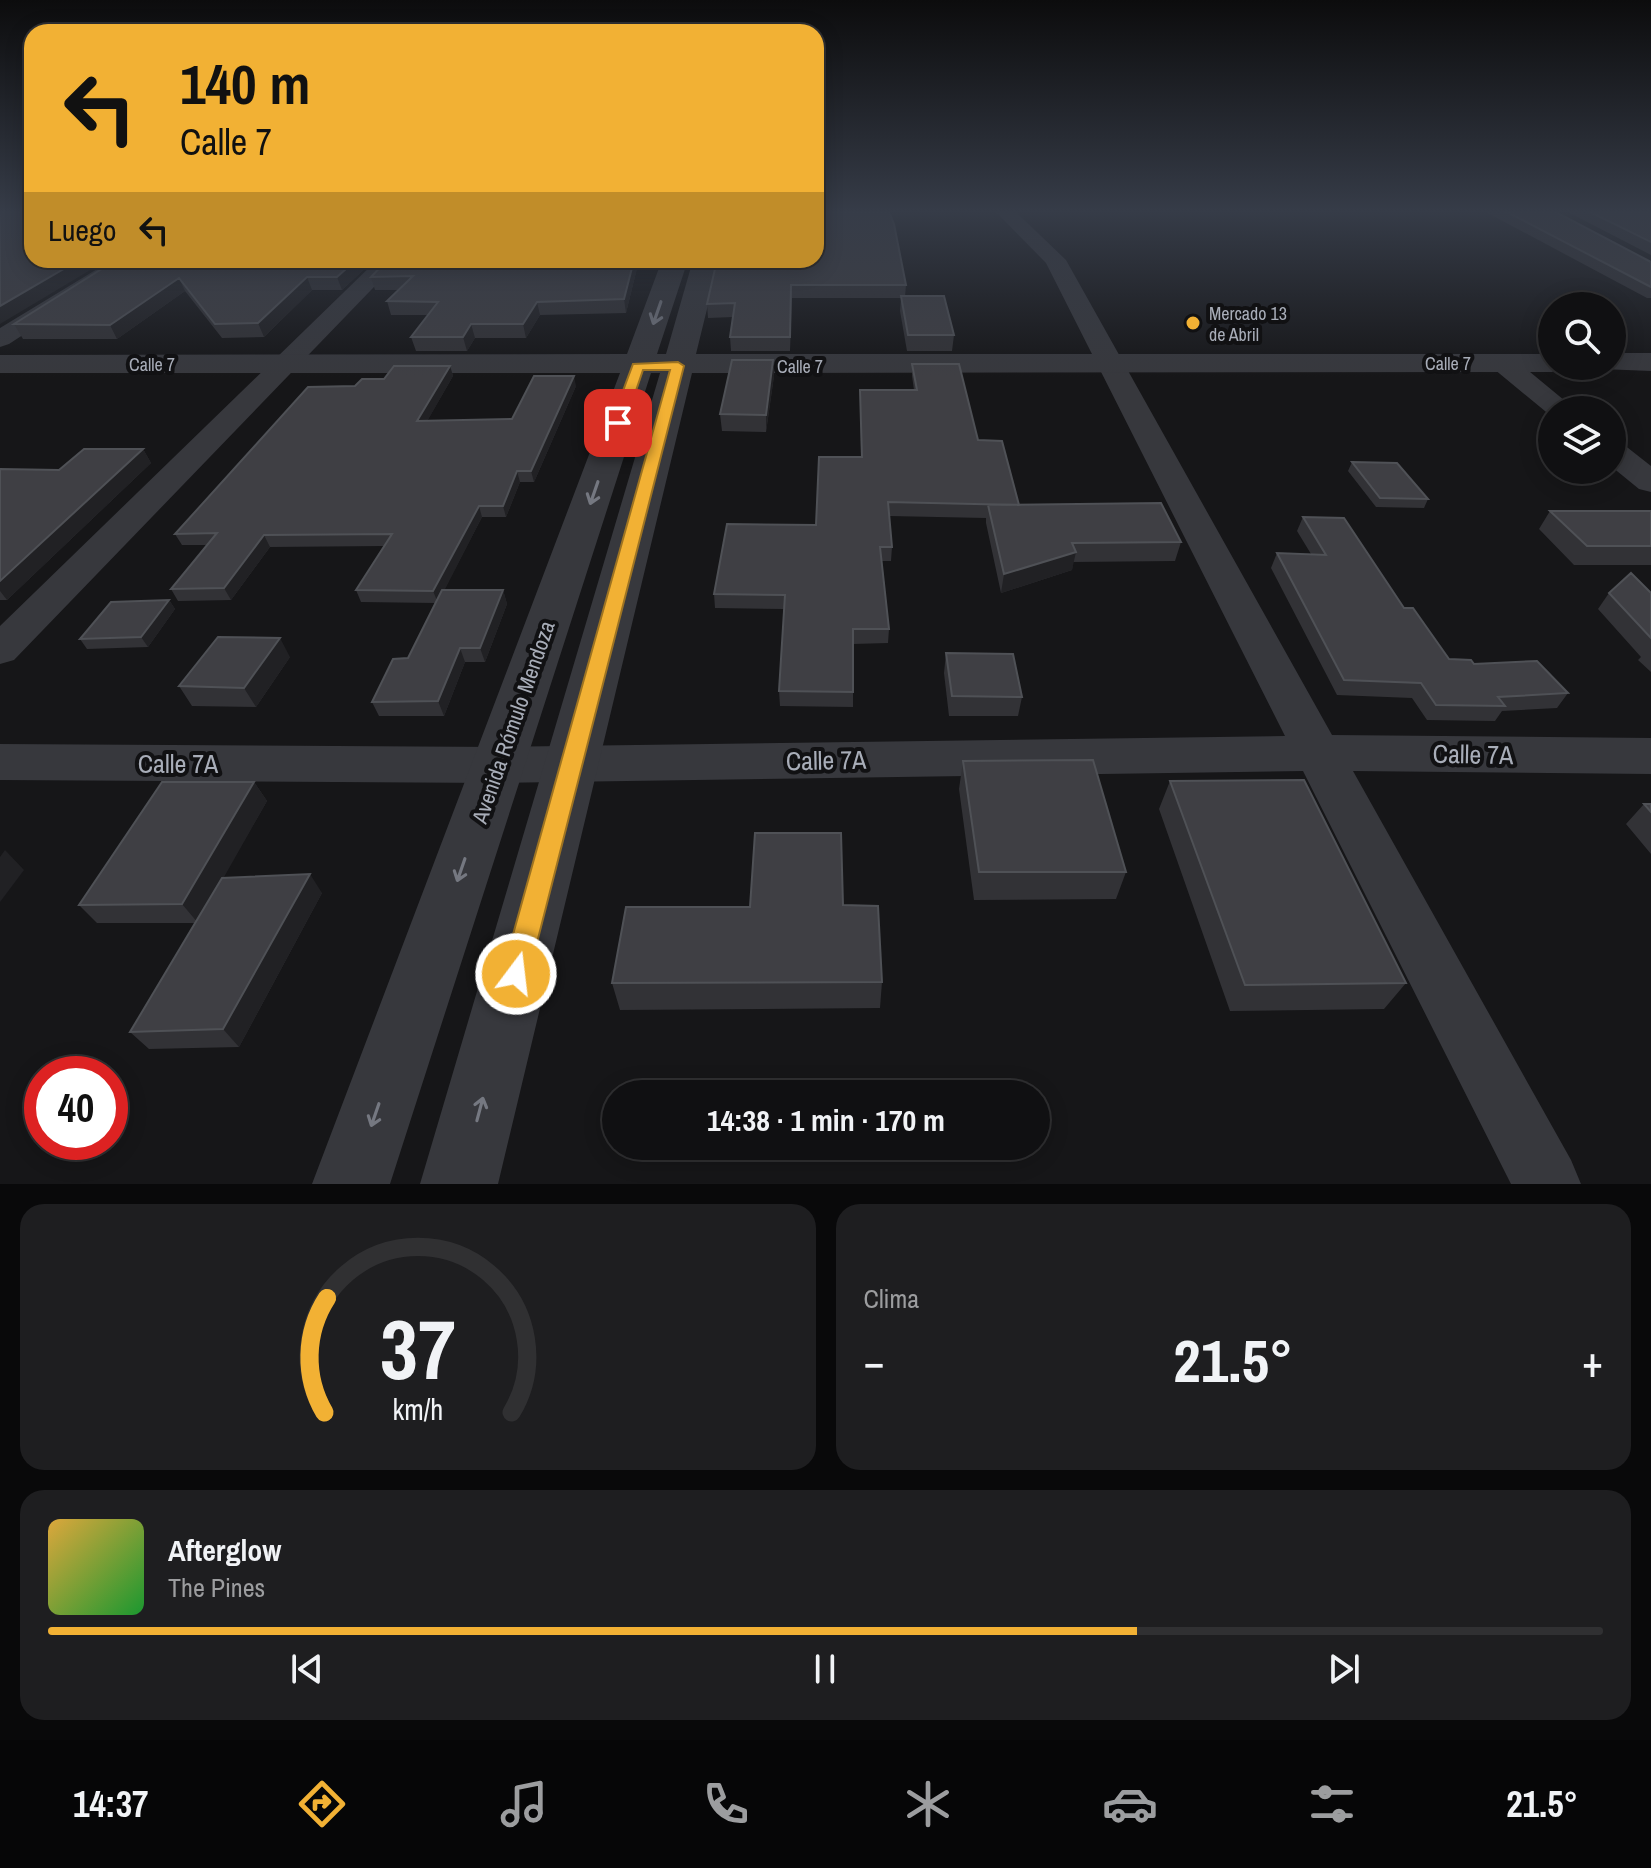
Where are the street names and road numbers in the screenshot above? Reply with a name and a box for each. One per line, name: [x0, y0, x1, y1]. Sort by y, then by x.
street label: Calle 7: [1425, 351, 1471, 376]
street label: Calle 7: [129, 352, 175, 377]
street label: Calle 7: [777, 354, 823, 379]
street label: Avenida Rómulo Mendoza: [464, 617, 562, 828]
street label: Calle 7A: [1432, 736, 1514, 772]
street label: Calle 7A: [785, 742, 867, 778]
street label: Calle 7A: [138, 746, 219, 781]

